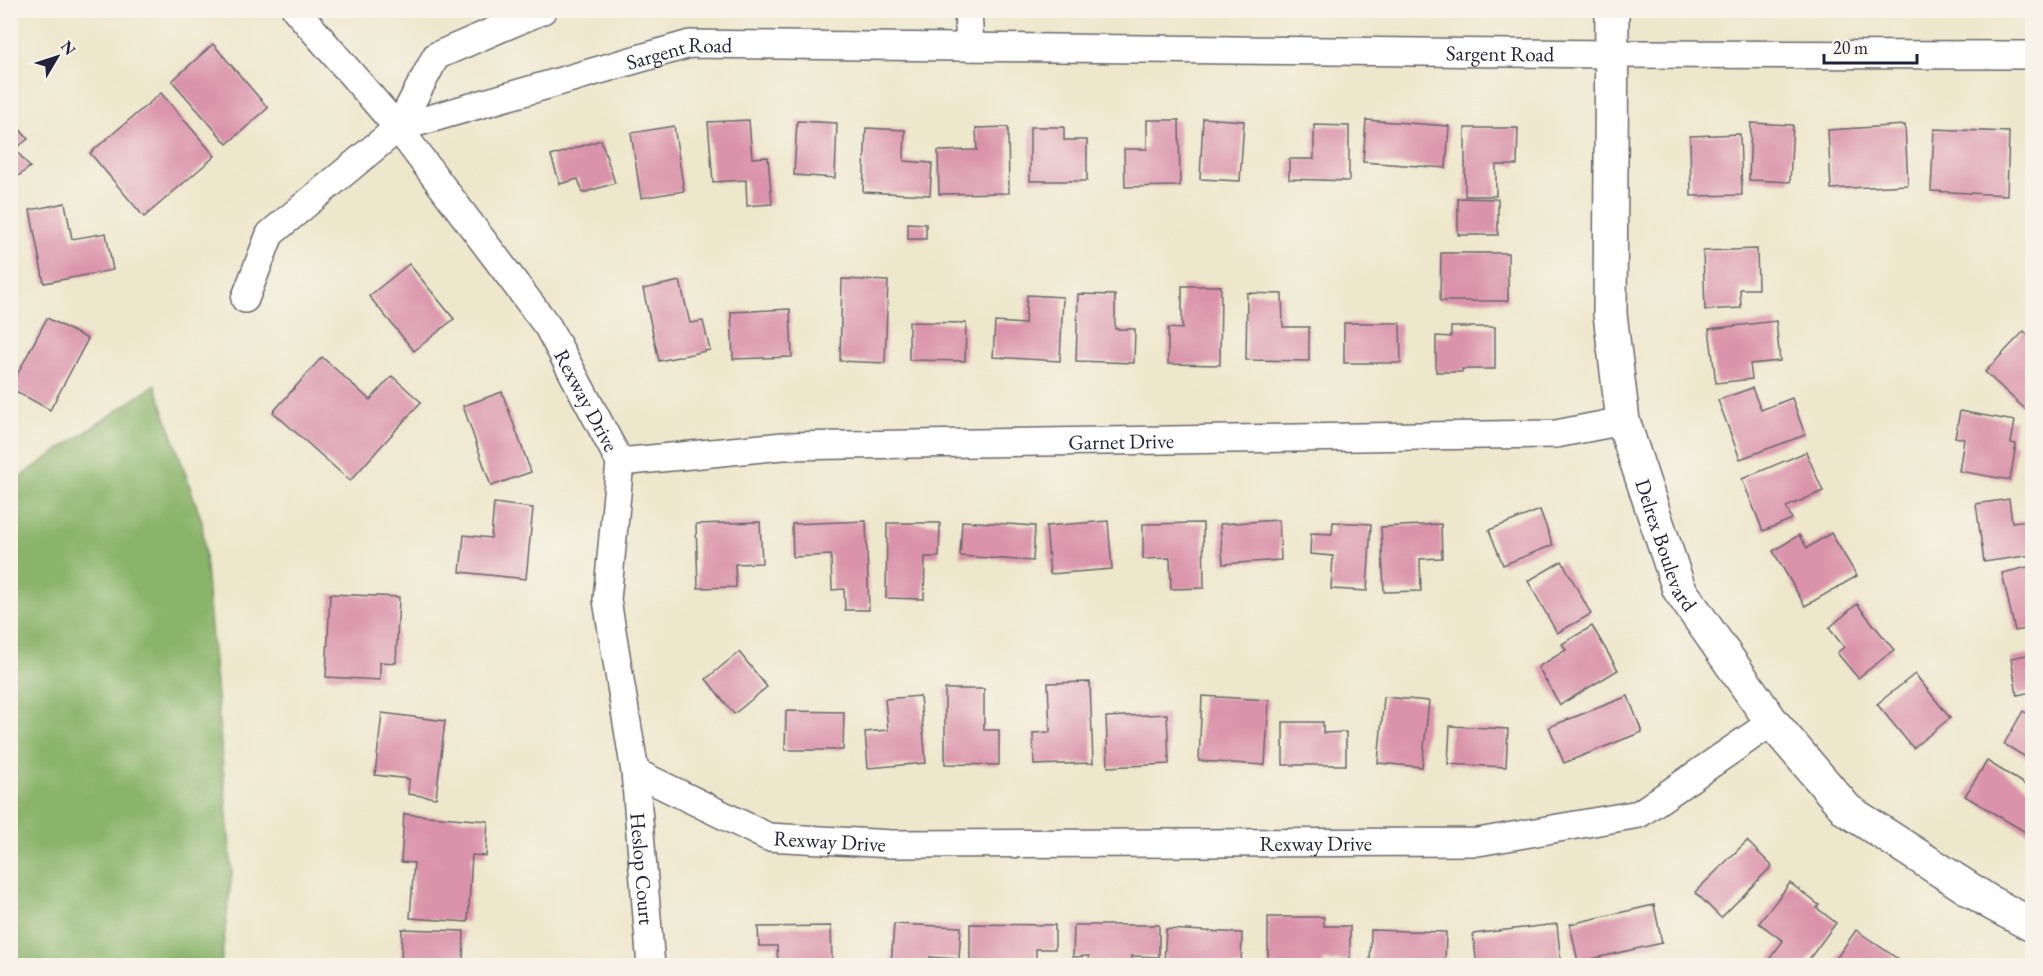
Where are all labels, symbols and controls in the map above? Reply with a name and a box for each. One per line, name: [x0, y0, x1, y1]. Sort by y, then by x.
north arrow: [27, 27, 87, 87]
scale bar: [1824, 27, 1917, 65]
street label: Sargent Road: [623, 30, 733, 75]
text: N: [56, 36, 81, 60]
text: 20 m: [1833, 36, 1868, 59]
street label: Sargent Road: [1446, 39, 1555, 67]
street label: Rexway Drive: [549, 344, 625, 456]
street label: Garnet Drive: [1068, 426, 1174, 455]
street label: Delrex Boulevard: [1630, 475, 1704, 616]
street label: Heslop Court: [625, 811, 661, 926]
street label: Rexway Drive: [773, 824, 887, 857]
street label: Rexway Drive: [1259, 829, 1372, 856]

